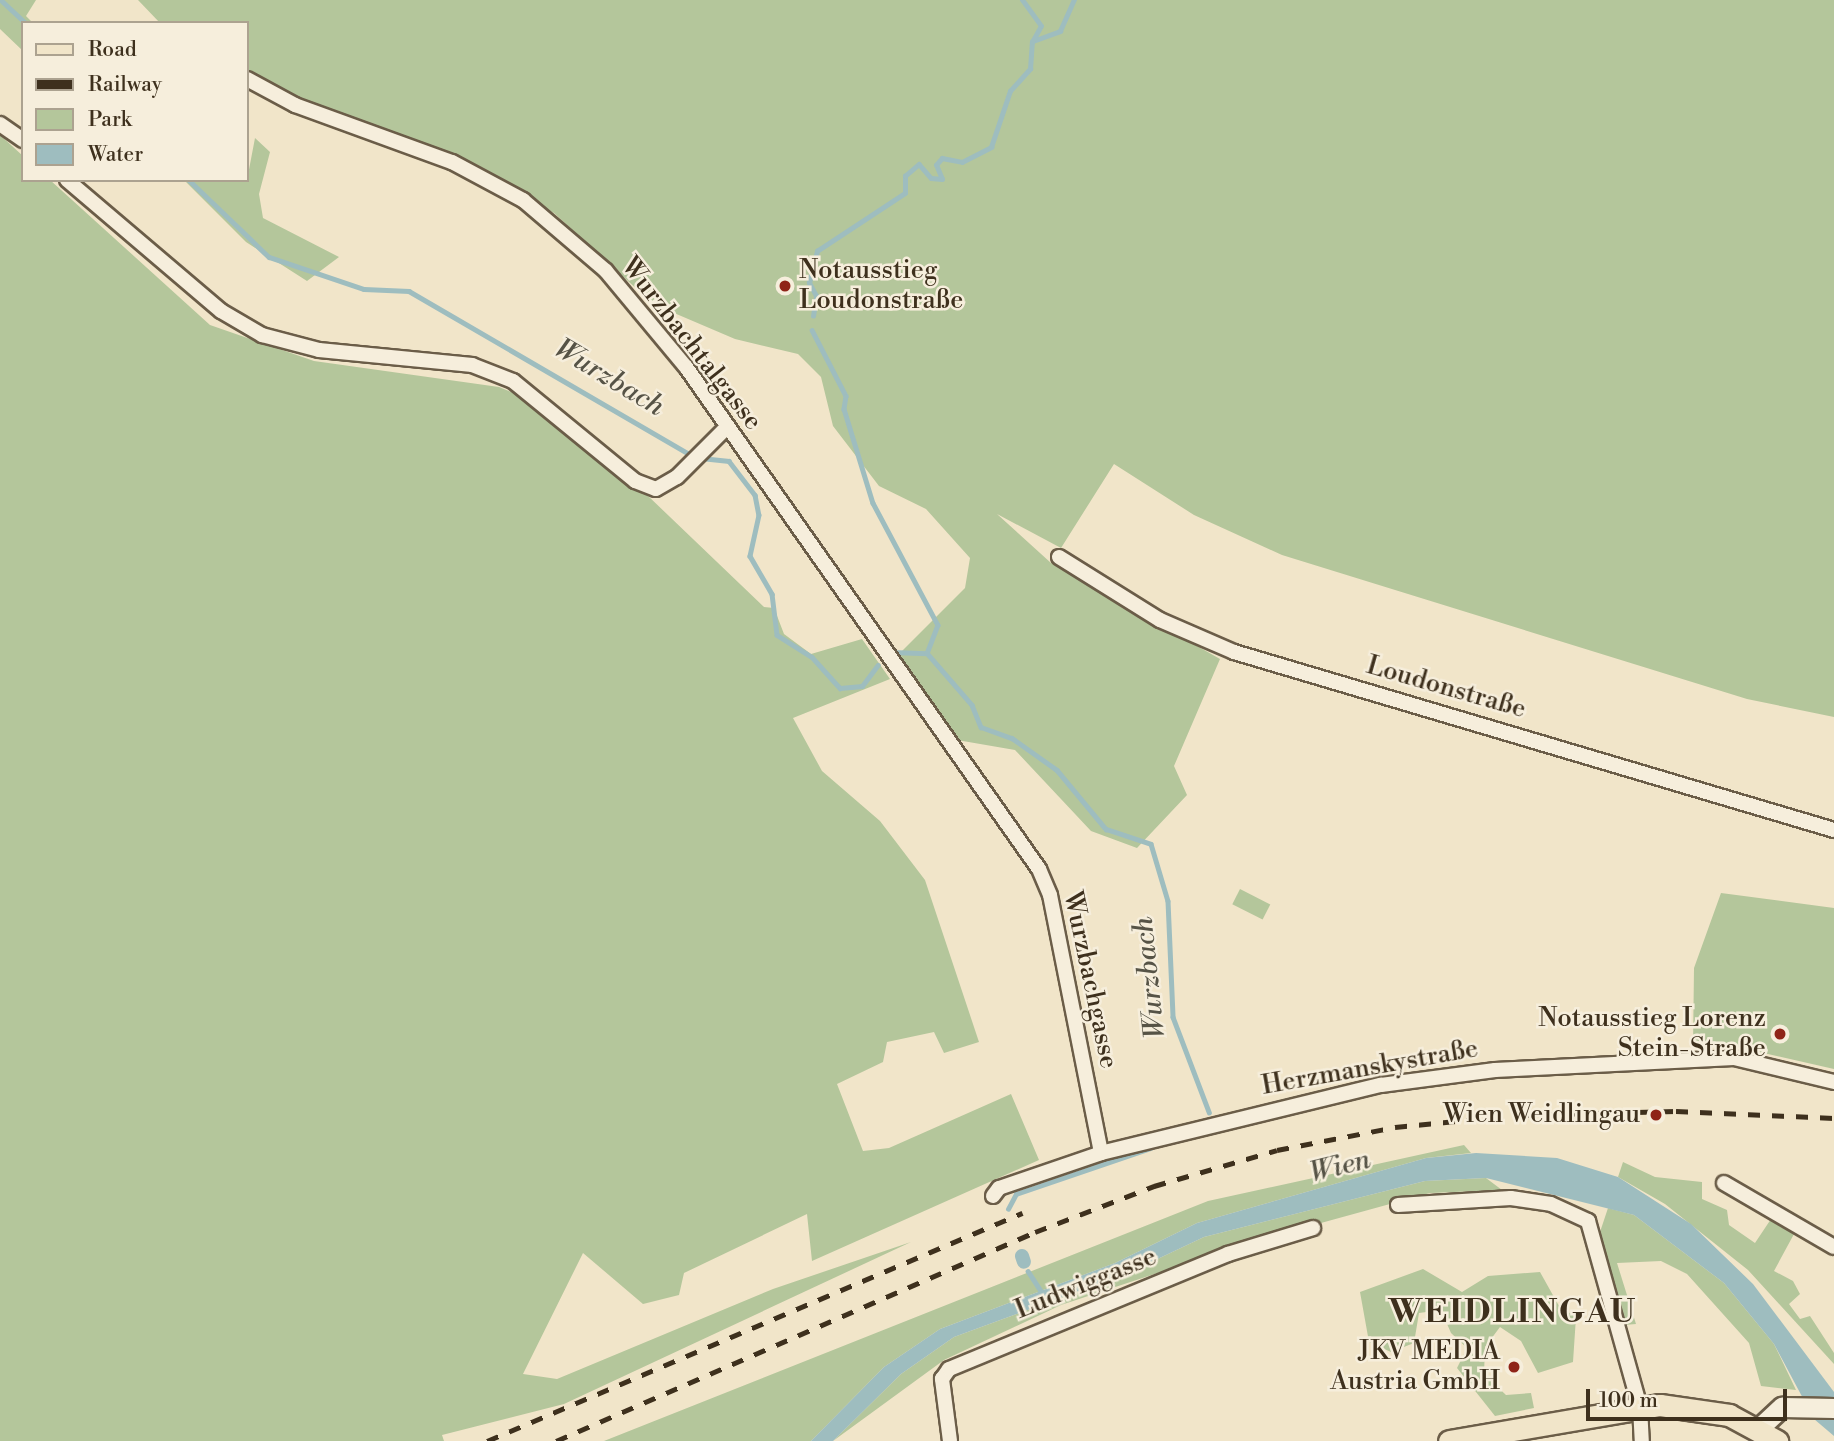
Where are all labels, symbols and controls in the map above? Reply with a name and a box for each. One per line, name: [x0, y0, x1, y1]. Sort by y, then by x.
legend: [21, 21, 248, 182]
text: Road: [88, 37, 137, 63]
text: Railway: [88, 72, 162, 98]
text: Park: [88, 107, 132, 133]
text: Water: [88, 142, 143, 168]
street label: Wurzbachtalgasse: [614, 251, 768, 437]
place label: Notausstieg Loudonstraße: [799, 255, 963, 316]
marker: Notausstieg Loudonstraße: [777, 278, 793, 294]
water label: Wurzbach: [548, 332, 670, 424]
street label: Loudonstraße: [1363, 650, 1529, 726]
street label: Wurzbachgasse: [1056, 889, 1124, 1071]
water label: Wurzbach: [1127, 915, 1173, 1041]
place label: Notausstieg Lorenz Stein-Straße: [1538, 1003, 1766, 1064]
marker: Notausstieg Lorenz Stein-Straße: [1772, 1026, 1788, 1042]
street label: Herzmanskystraße: [1259, 1034, 1481, 1102]
place label: Wien Weidlingau: [1443, 1099, 1640, 1131]
marker: Wien Weidlingau: [1646, 1105, 1666, 1125]
water label: Wien: [1306, 1143, 1374, 1191]
street label: Ludwiggasse: [1011, 1242, 1161, 1326]
district label: WEIDLINGAU: [1390, 1293, 1636, 1333]
place label: JKV MEDIA Austria GmbH: [1330, 1336, 1500, 1398]
marker: JKV MEDIA Austria GmbH: [1506, 1359, 1522, 1375]
scale bar: [1589, 1374, 1790, 1418]
text: 100 m: [1599, 1388, 1658, 1414]

